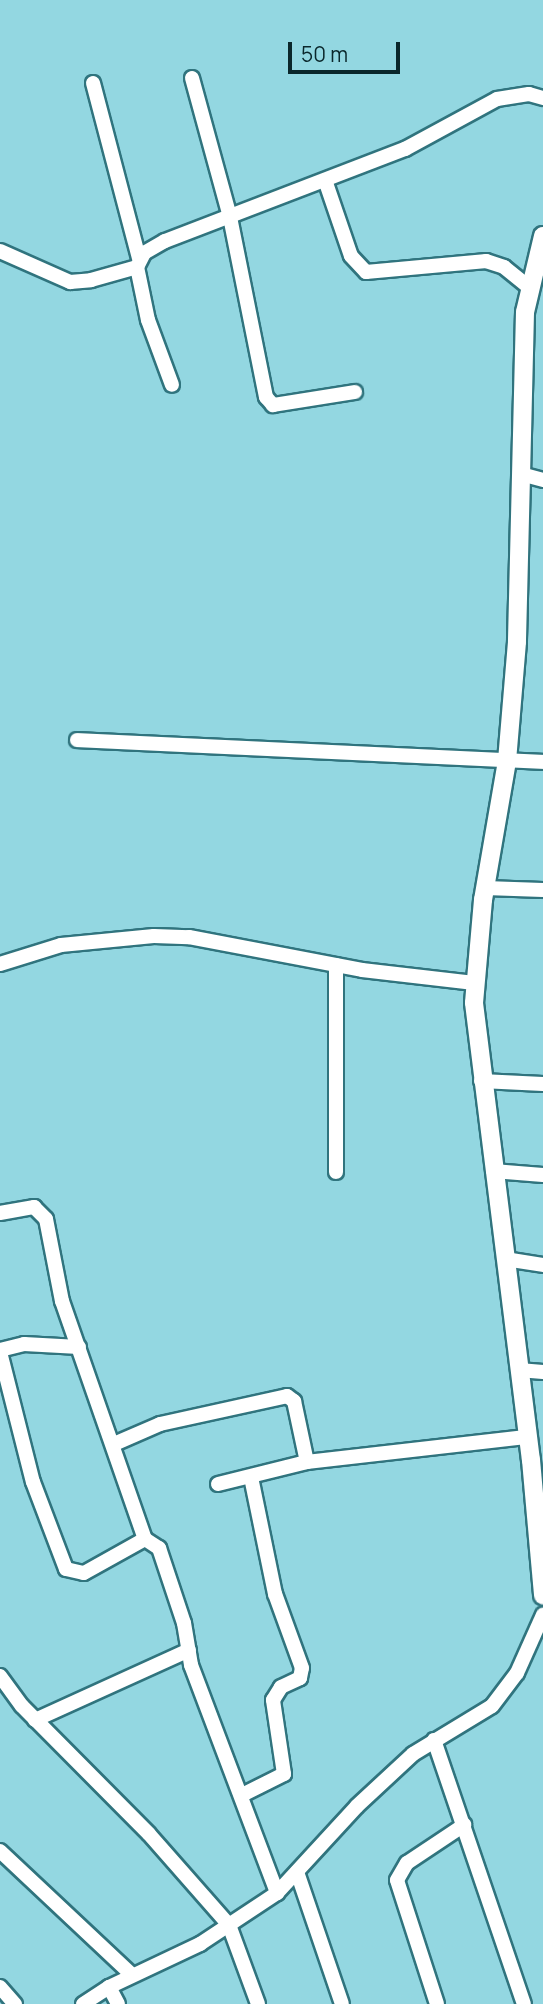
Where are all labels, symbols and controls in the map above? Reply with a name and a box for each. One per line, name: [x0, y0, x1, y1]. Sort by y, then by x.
scale bar: [291, 28, 403, 72]
text: 50 m: [301, 40, 348, 68]

